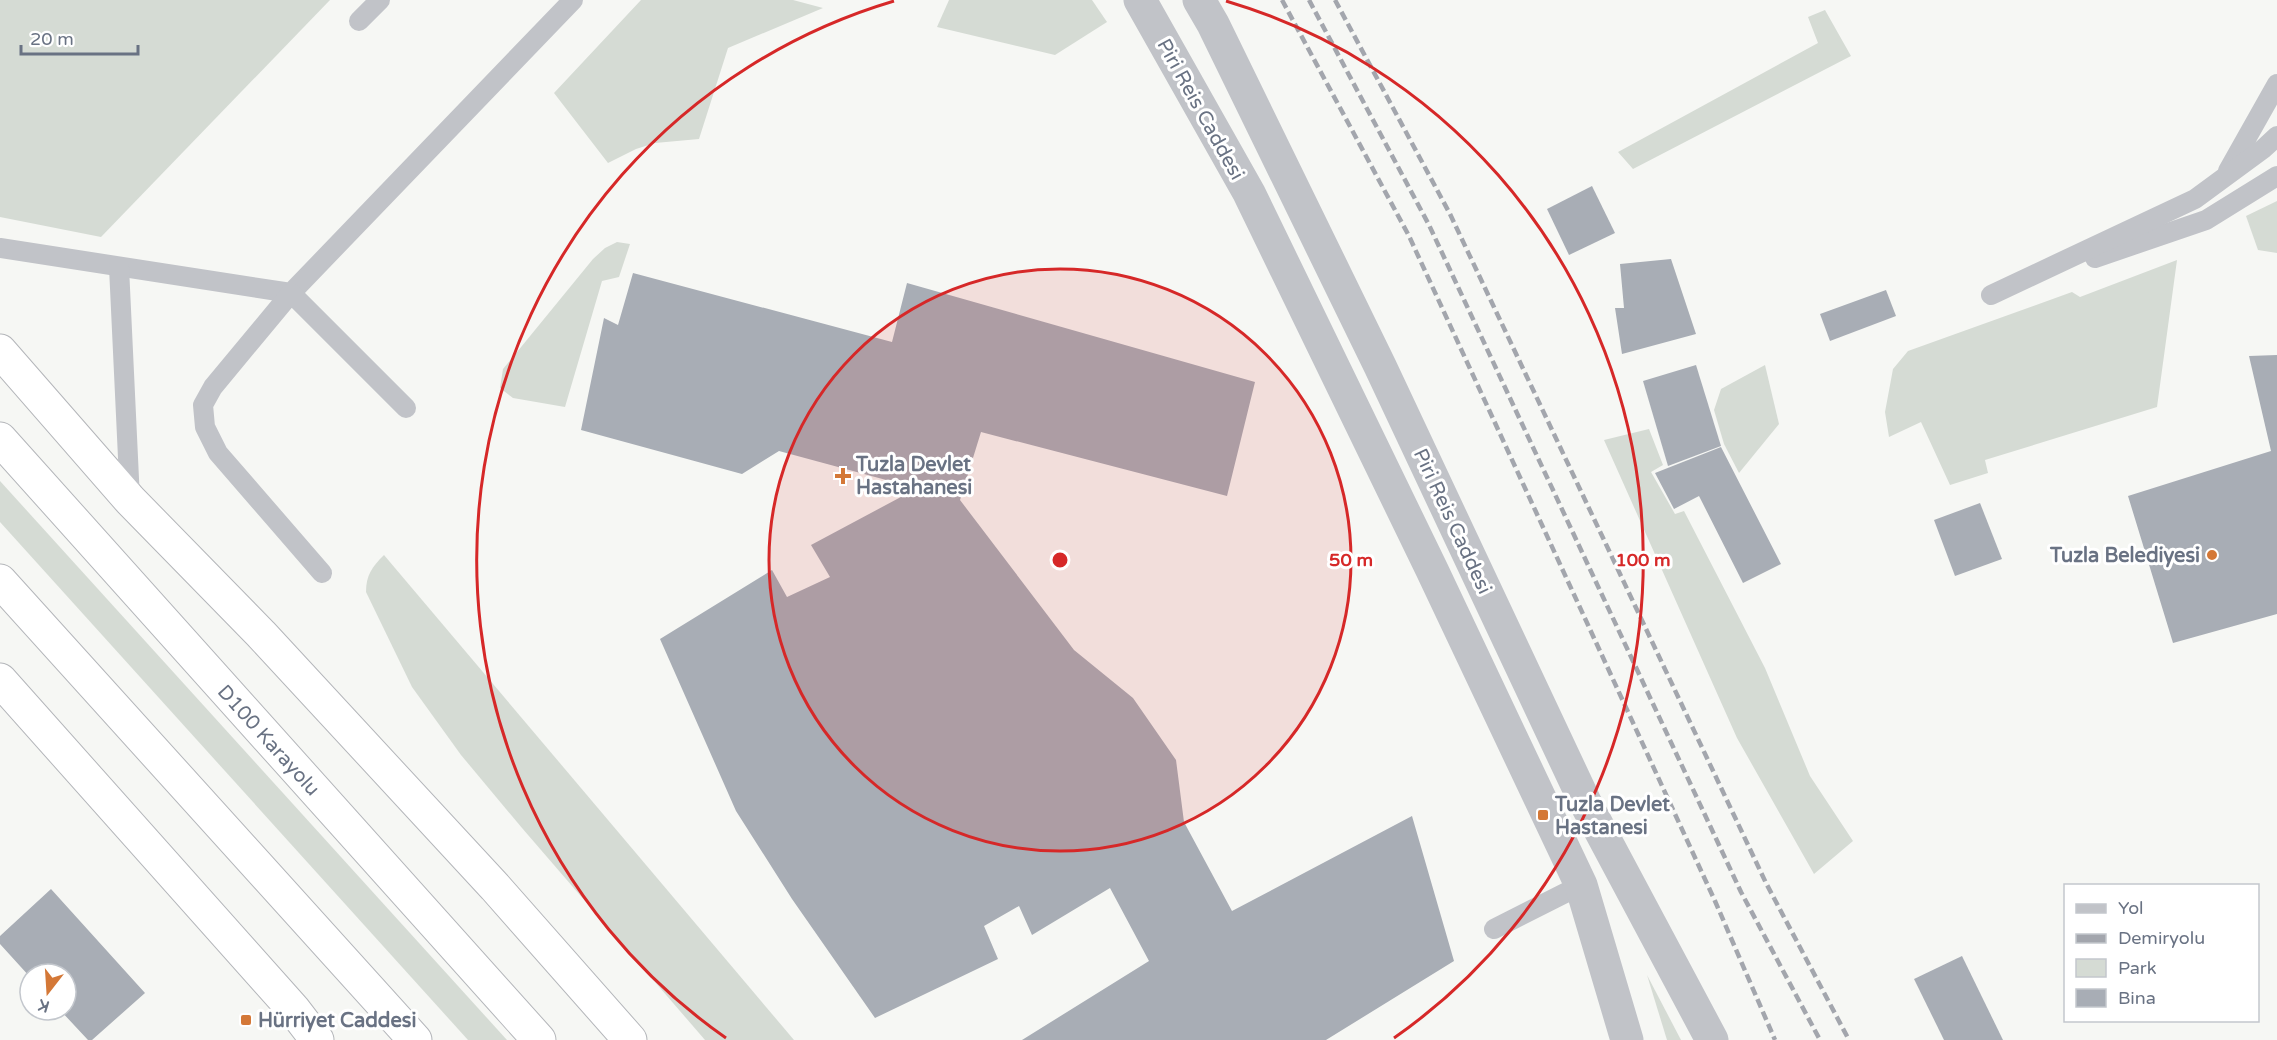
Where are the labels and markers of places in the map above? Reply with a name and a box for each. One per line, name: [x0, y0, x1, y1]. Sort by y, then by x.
place label: Tuzla Devlet Hastahanesi: [855, 453, 972, 500]
marker: Tuzla Devlet Hastahanesi: [834, 467, 852, 485]
place label: Tuzla Belediyesi: [2049, 544, 2200, 568]
marker: Tuzla Belediyesi: [2205, 548, 2219, 562]
centre of rings: [1050, 550, 1070, 570]
place label: Tuzla Devlet Hastanesi: [1554, 793, 1670, 840]
marker: Tuzla Devlet Hastanesi: [1536, 808, 1550, 822]
place label: Hürriyet Caddesi: [258, 1009, 416, 1033]
marker: Hürriyet Caddesi: [239, 1013, 253, 1027]

